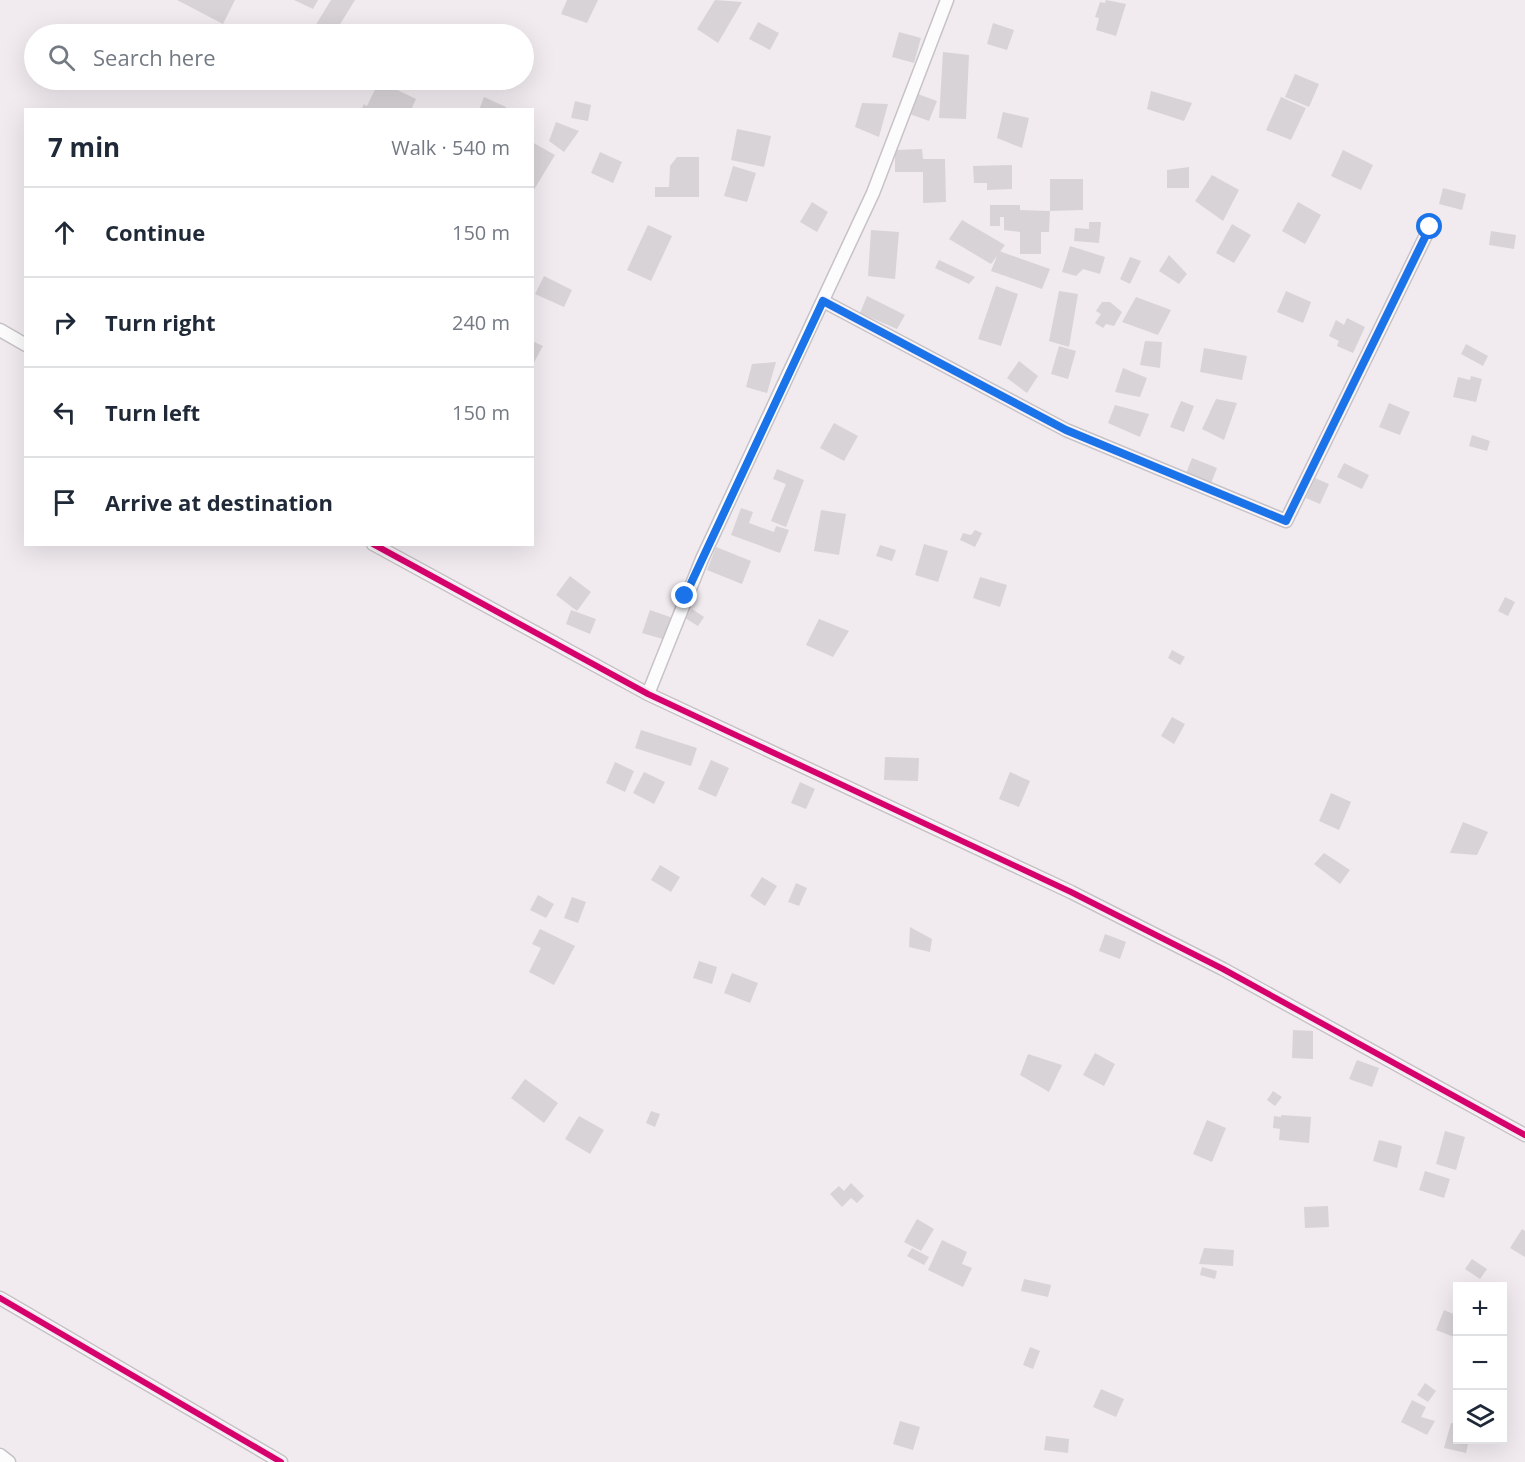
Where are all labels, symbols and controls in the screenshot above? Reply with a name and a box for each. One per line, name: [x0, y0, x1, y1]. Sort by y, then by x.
search box: [24, 24, 534, 90]
icon: search: [45, 41, 78, 74]
text: Search here: [93, 42, 216, 72]
text: 7 min: [48, 129, 120, 165]
text: Walk · 540 m: [391, 134, 510, 161]
route start: [1416, 213, 1442, 239]
icon: ahead: [48, 216, 81, 249]
text: Continue: [105, 217, 205, 247]
text: 150 m: [452, 219, 510, 246]
icon: right: [48, 306, 81, 339]
text: Turn right: [105, 307, 216, 337]
text: 240 m: [452, 309, 510, 336]
icon: left: [48, 396, 81, 429]
text: Turn left: [105, 397, 200, 427]
text: 150 m: [452, 399, 510, 426]
icon: arrive: [48, 486, 81, 519]
text: Arrive at destination: [105, 487, 333, 517]
route end: [671, 582, 697, 608]
map controls: [1453, 1282, 1507, 1444]
button: +: [1453, 1282, 1507, 1336]
button: −: [1453, 1336, 1507, 1390]
button: layers: [1453, 1390, 1507, 1444]

